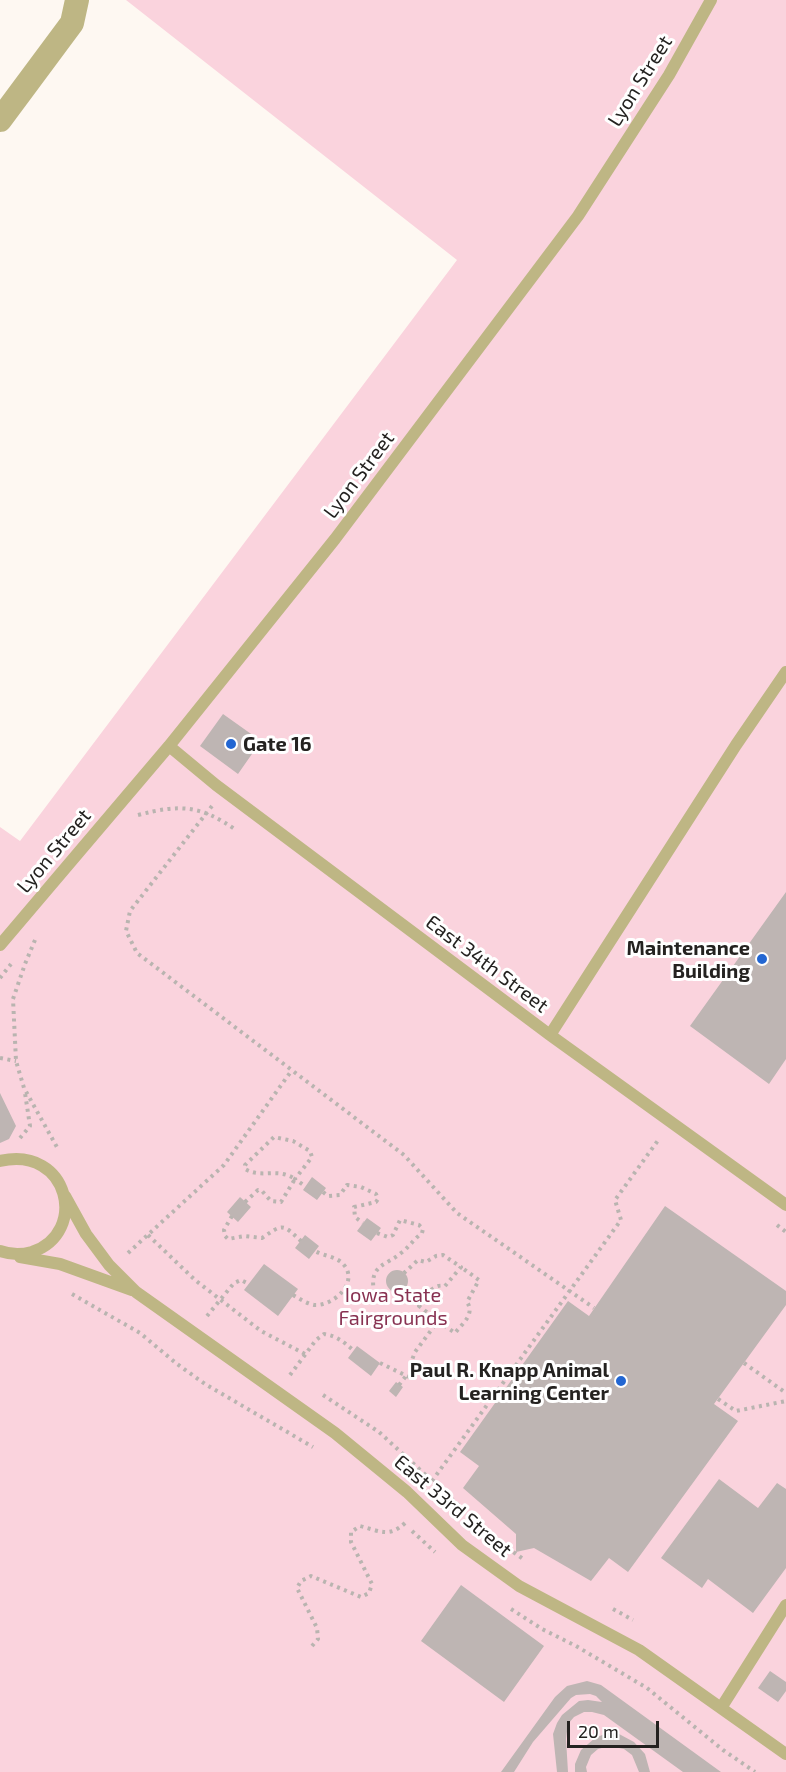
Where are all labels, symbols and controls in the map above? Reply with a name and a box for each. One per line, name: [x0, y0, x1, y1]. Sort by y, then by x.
street label: Lyon Street: [603, 31, 677, 131]
street label: Lyon Street: [319, 427, 399, 523]
place label: Gate 16: [243, 732, 312, 756]
marker: Gate 16: [224, 737, 238, 751]
street label: Lyon Street: [12, 804, 96, 898]
street label: East 34th Street: [421, 910, 553, 1018]
place label: Maintenance Building: [627, 936, 750, 983]
marker: Maintenance Building: [755, 952, 769, 966]
park label: Iowa State Fairgrounds: [338, 1283, 448, 1330]
place label: Paul R. Knapp Animal Learning Center: [410, 1358, 609, 1405]
marker: Paul R. Knapp Animal Learning Center: [614, 1374, 628, 1388]
street label: East 33rd Street: [389, 1450, 517, 1562]
scale bar: [570, 1709, 662, 1747]
text: 20 m: [578, 1720, 619, 1742]

